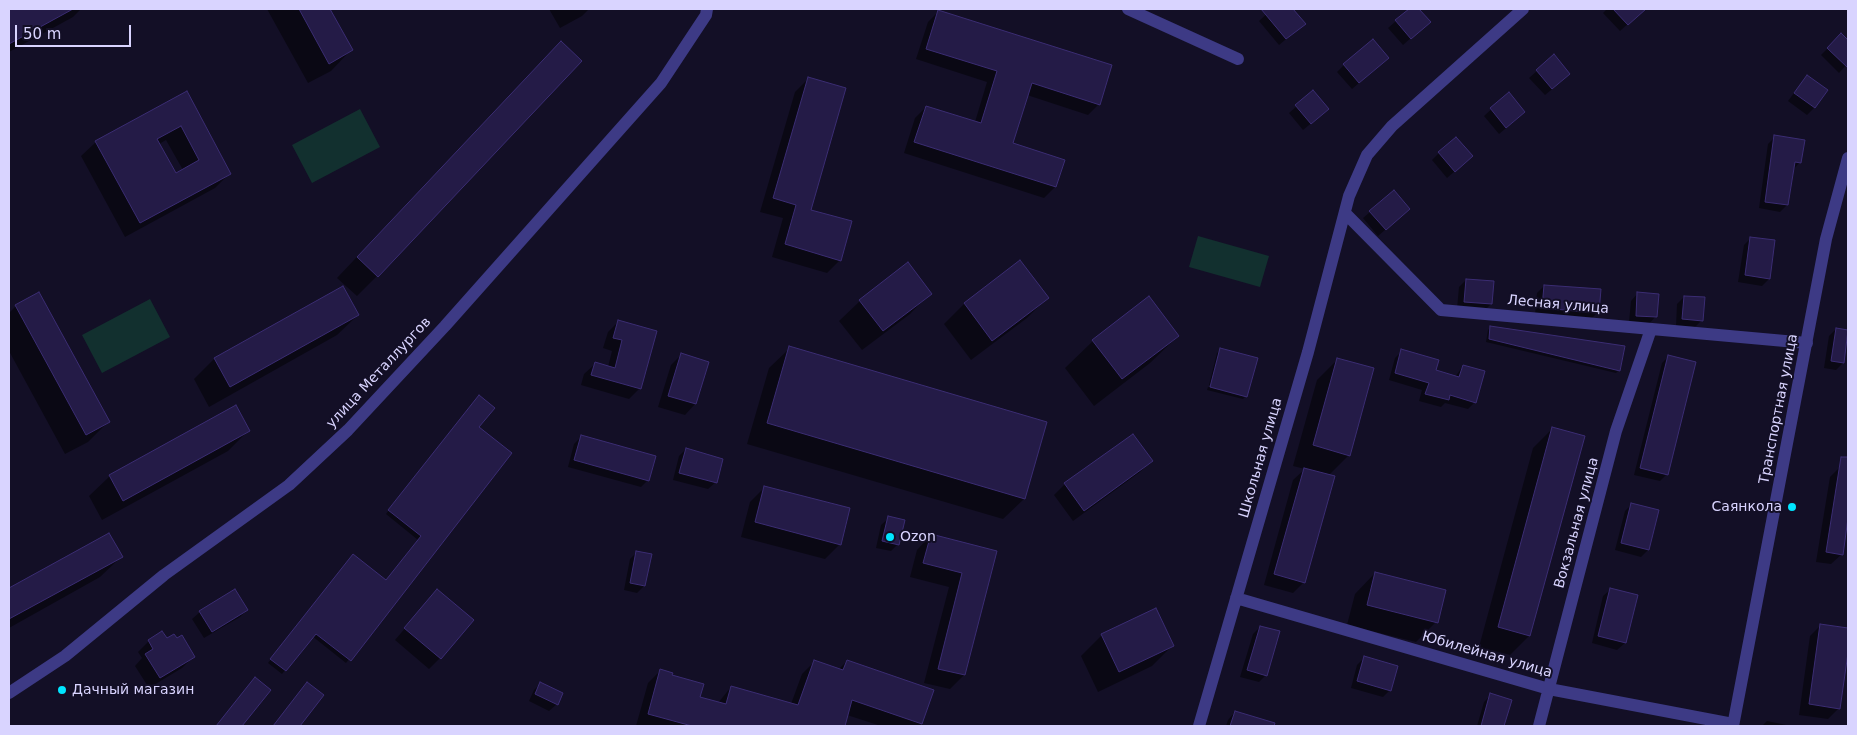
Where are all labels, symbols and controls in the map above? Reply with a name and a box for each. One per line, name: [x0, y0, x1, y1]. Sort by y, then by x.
scale bar: [18, 15, 134, 47]
text: 50 m: [23, 25, 61, 43]
street label: Лесная улица: [1507, 292, 1609, 318]
street label: улица Металлургов: [323, 314, 435, 432]
street label: Транспортная улица: [1756, 332, 1802, 486]
street label: Школьная улица: [1236, 396, 1286, 520]
street label: Вокзальная улица: [1551, 456, 1603, 590]
place label: Саянкола: [1712, 499, 1782, 515]
marker: Саянкола: [1786, 501, 1798, 513]
place label: Ozon: [900, 529, 936, 545]
marker: Ozon: [884, 531, 896, 543]
street label: Юбилейная улица: [1420, 628, 1554, 682]
place label: Дачный магазин: [72, 682, 194, 698]
marker: Дачный магазин: [56, 684, 68, 696]

